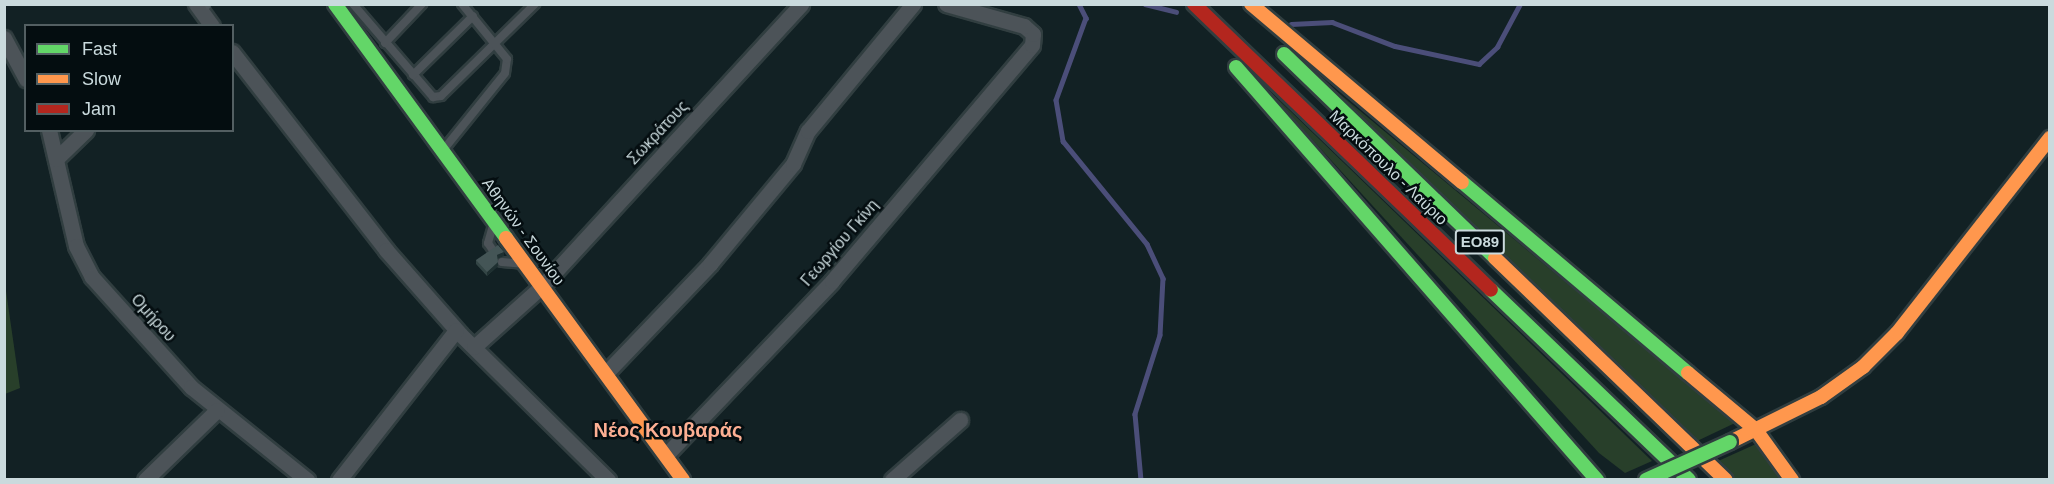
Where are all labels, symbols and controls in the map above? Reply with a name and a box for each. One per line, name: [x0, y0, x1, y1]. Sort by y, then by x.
legend: [24, 24, 234, 132]
text: Fast: [82, 39, 117, 59]
text: Slow: [82, 69, 121, 89]
street label: Σωκράτους: [624, 97, 692, 169]
text: Jam: [82, 99, 116, 119]
street label: Μαρκόπουλο - Λαύριο: [1325, 106, 1451, 230]
street label: Αθηνών - Σουνίου: [478, 175, 568, 289]
street label: Γεωργίου Γκίνη: [797, 196, 883, 290]
road number: ΕΟ89: [1454, 230, 1506, 254]
street label: Ομήρου: [127, 290, 179, 346]
district label: Νέος Κουβαράς: [593, 418, 743, 442]

